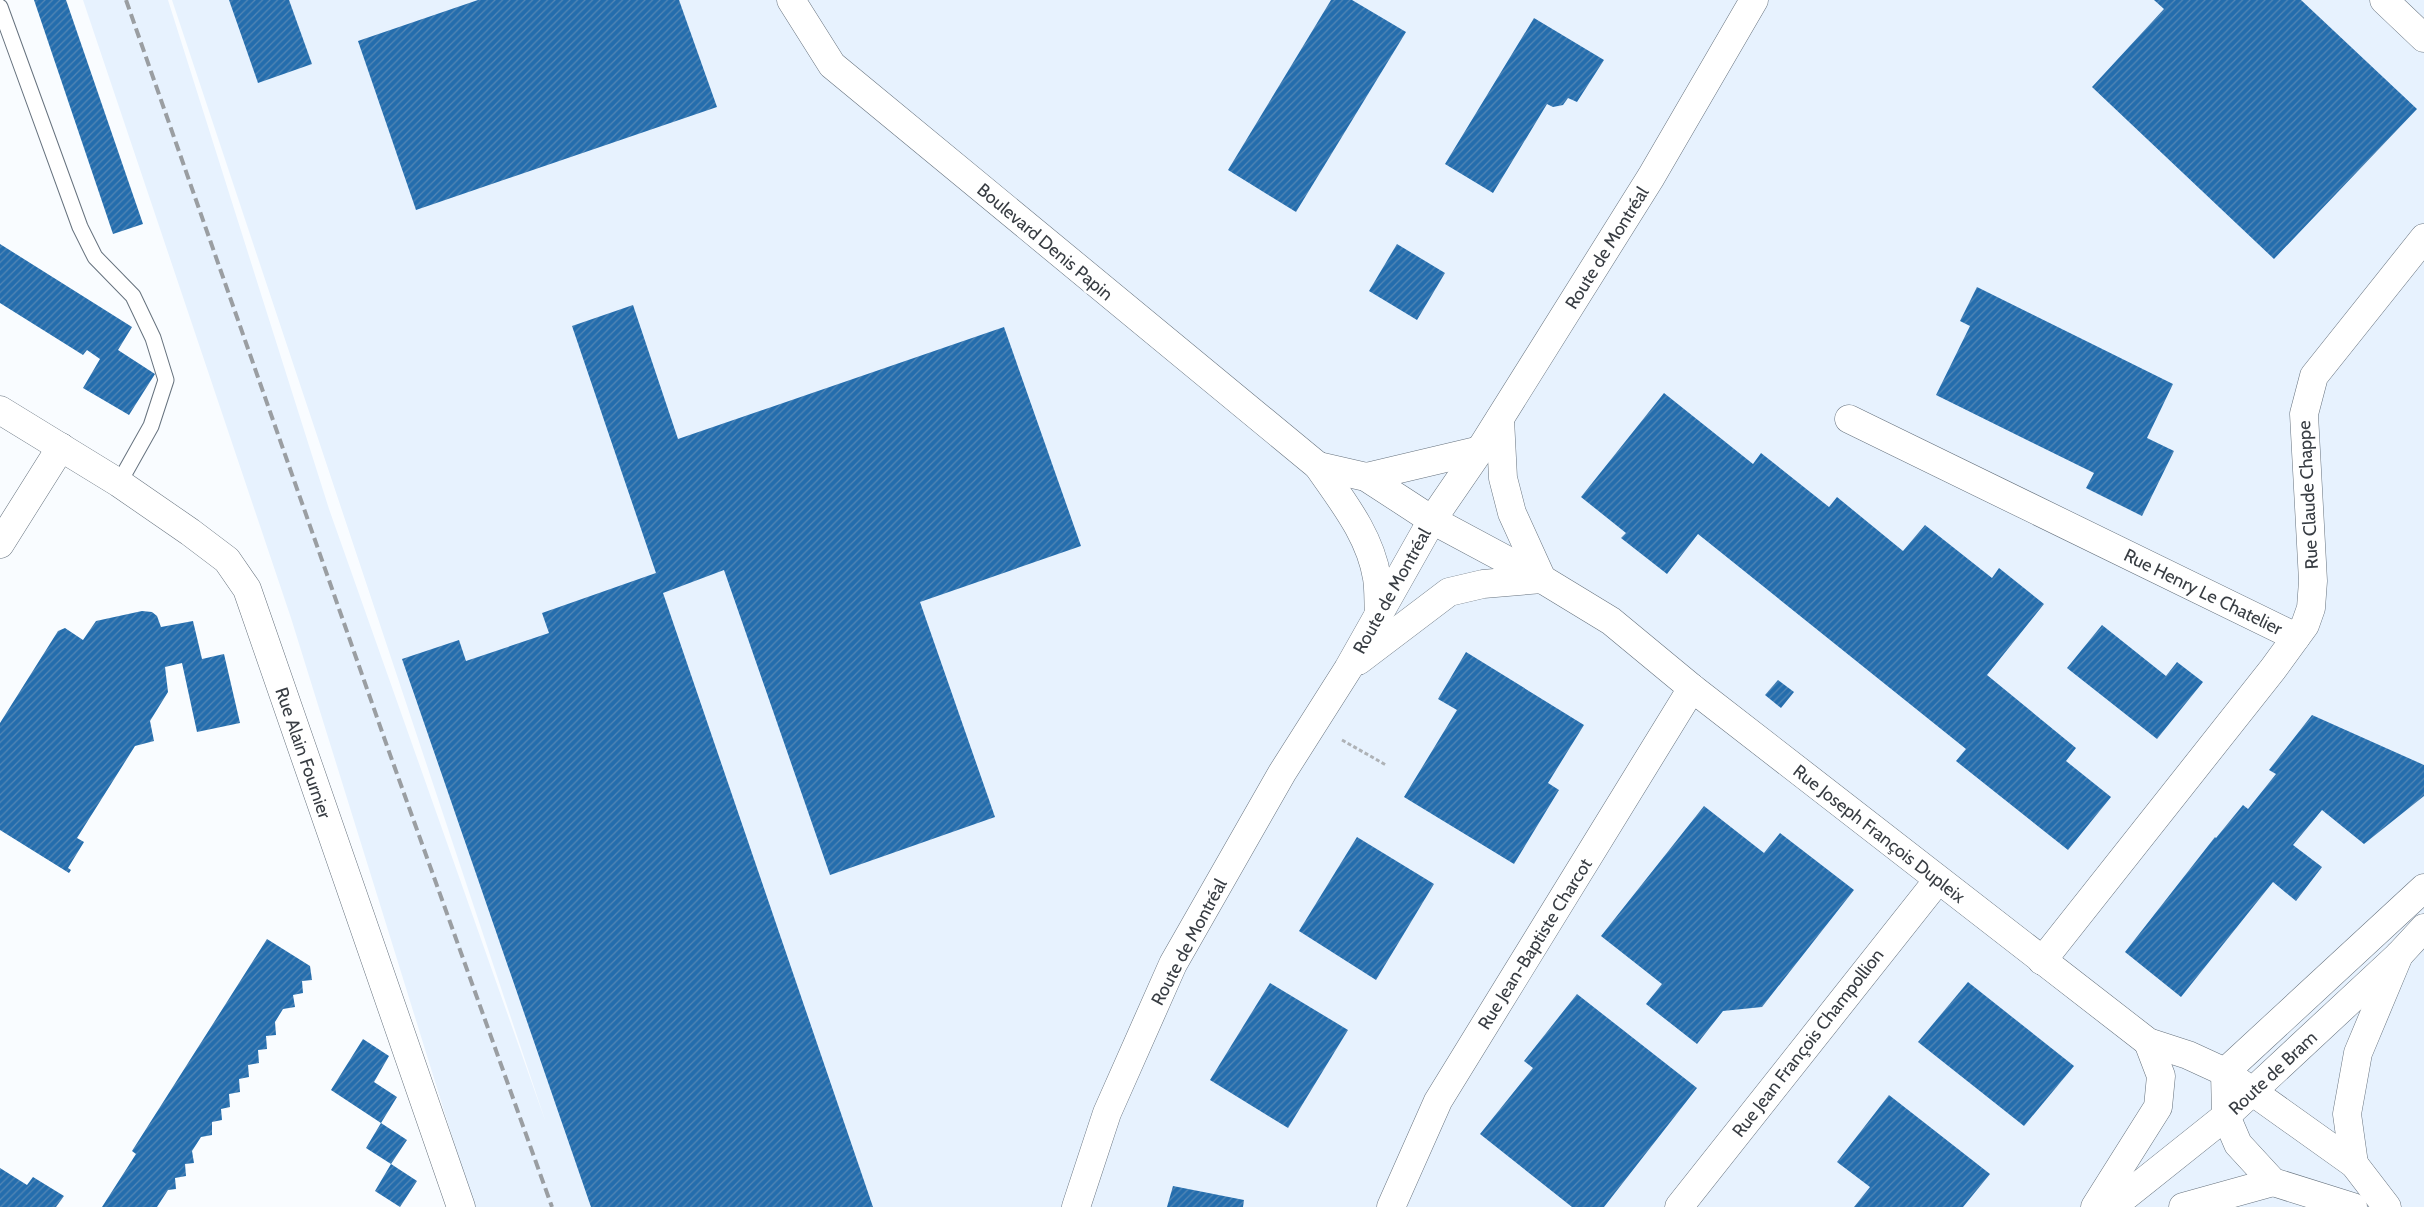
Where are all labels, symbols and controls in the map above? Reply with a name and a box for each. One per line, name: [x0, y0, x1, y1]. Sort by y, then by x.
street label: Boulevard Denis Papin: [973, 179, 1117, 305]
street label: Route de Montréal: [1561, 182, 1654, 313]
street label: Rue Claude Chappe: [2293, 420, 2323, 570]
street label: Route de Montréal: [1348, 524, 1436, 658]
street label: Rue Henry Le Chatelier: [2120, 544, 2286, 640]
street label: Rue Alain Fournier: [270, 684, 336, 822]
street label: Rue Joseph François Dupleix: [1789, 760, 1970, 908]
street label: Rue Jean-Baptiste Charcot: [1473, 854, 1597, 1034]
street label: Route de Montréal: [1146, 874, 1232, 1009]
street label: Rue Jean François Champollion: [1728, 944, 1888, 1142]
street label: Route de Bram: [2224, 1026, 2322, 1120]

